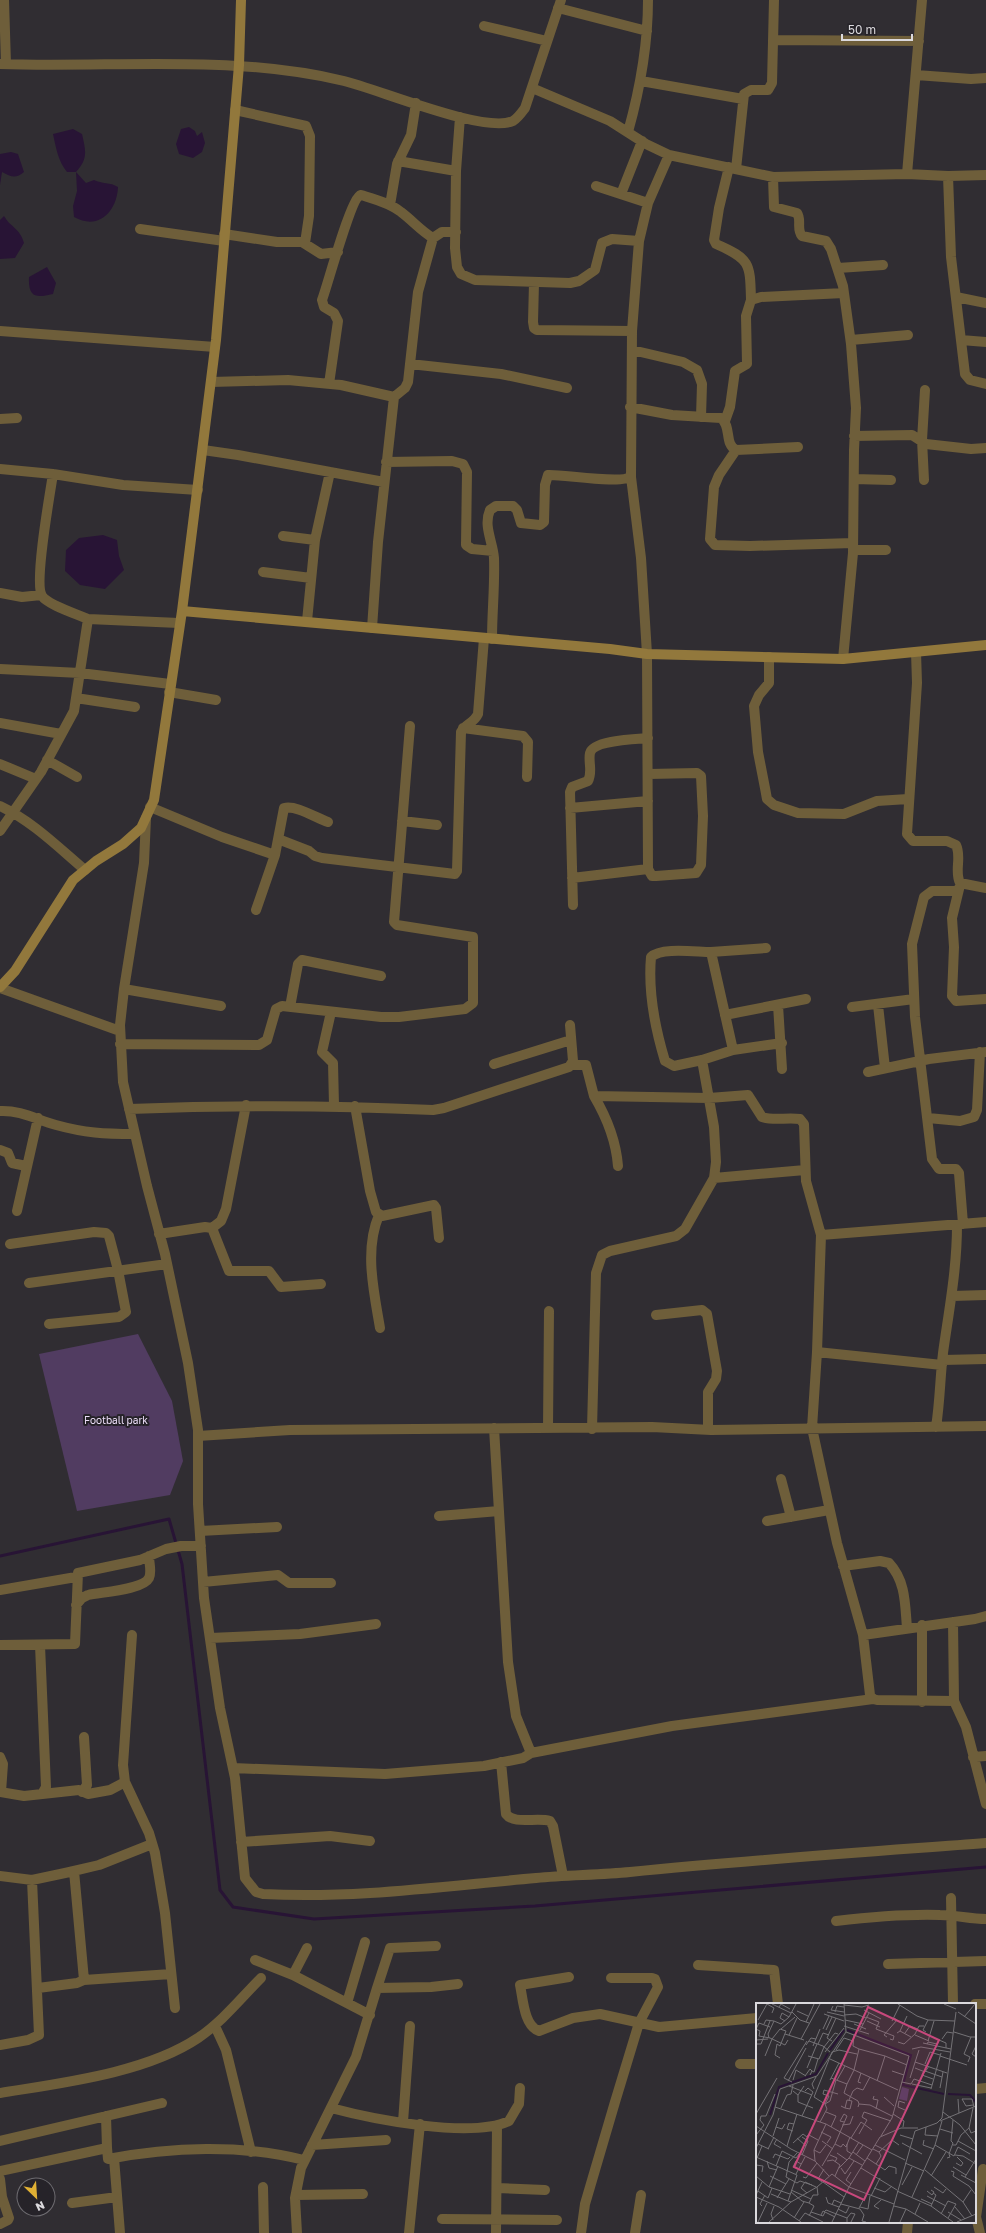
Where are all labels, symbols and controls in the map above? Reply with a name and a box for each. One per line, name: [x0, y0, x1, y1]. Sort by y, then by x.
scale bar: [842, 16, 912, 42]
text: 50 m: [848, 22, 876, 37]
park label: Football park: [84, 1414, 148, 1426]
inset map: [756, 2003, 976, 2223]
north arrow: [16, 2177, 56, 2217]
text: N: [34, 2199, 47, 2214]

